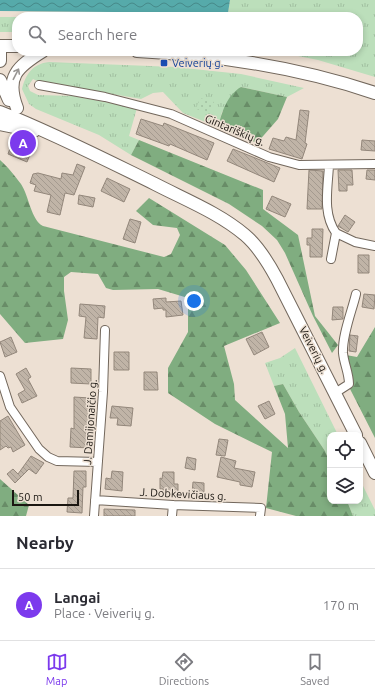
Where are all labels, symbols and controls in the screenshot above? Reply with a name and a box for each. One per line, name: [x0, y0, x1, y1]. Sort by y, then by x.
search box: [12, 12, 363, 56]
icon: search: [26, 23, 48, 45]
text: Search here: [58, 26, 137, 43]
place label: Veiverių g.: [172, 57, 223, 69]
marker: Veiverių g.: [159, 58, 169, 68]
one-way arrow: [13, 68, 21, 80]
street label: Gintariškių g.: [203, 112, 267, 148]
pin: A: [10, 128, 36, 158]
your location: [184, 291, 204, 311]
street label: Veiverių g.: [297, 324, 331, 376]
street label: J. Damijonaičio g.: [81, 379, 99, 465]
map controls: [327, 432, 363, 504]
button: locate: [327, 432, 363, 468]
button: layers: [327, 468, 363, 504]
street label: J. Dobkevičiaus g.: [139, 486, 227, 502]
scale bar: [12, 488, 79, 507]
text: 50 m: [18, 491, 42, 503]
text: Nearby: [16, 533, 74, 552]
text: Langai: [54, 589, 100, 606]
text: A: [24, 598, 34, 612]
text: 170 m: [323, 598, 359, 612]
text: Place · Veiverių g.: [54, 606, 155, 620]
tab: Map: [46, 651, 68, 687]
tab: Directions: [159, 651, 209, 687]
tab: Saved: [300, 651, 329, 687]

